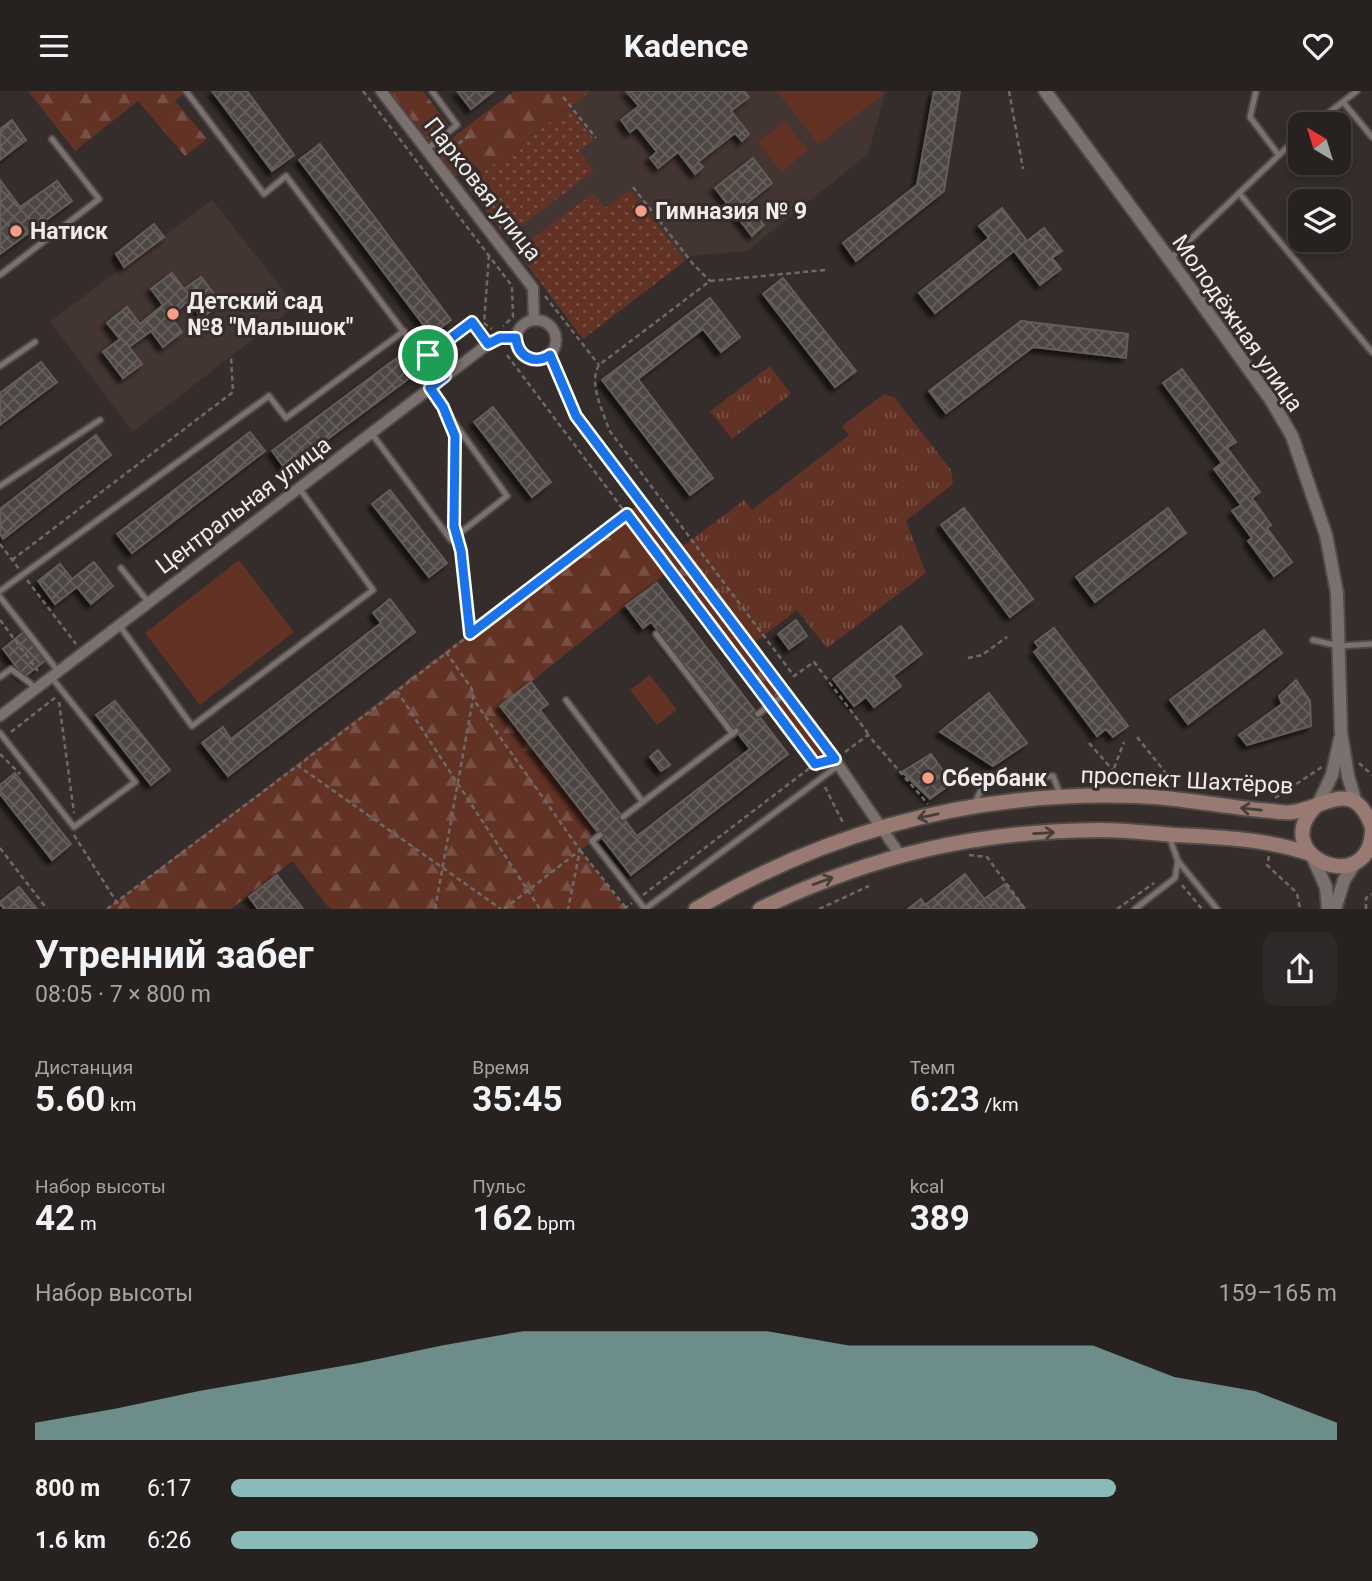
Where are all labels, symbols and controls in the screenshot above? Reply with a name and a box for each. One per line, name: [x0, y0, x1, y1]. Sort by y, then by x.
icon: menu: [35, 27, 73, 65]
text: Kadence: [624, 27, 748, 65]
icon: heart: [1299, 27, 1337, 65]
street label: Парковая улица: [418, 112, 547, 266]
north arrow: [1288, 112, 1351, 175]
map controls: [1288, 112, 1351, 252]
button: layers: [1288, 189, 1351, 252]
place label: Гимназия № 9: [655, 198, 807, 225]
marker: Гимназия № 9: [633, 203, 649, 219]
place label: Натиск: [30, 218, 108, 245]
marker: Натиск: [8, 223, 24, 239]
street label: Молодёжная улица: [1166, 230, 1309, 417]
place label: Детский сад №8 "Малышок": [187, 288, 353, 341]
marker: Детский сад №8 "Малышок": [165, 306, 181, 322]
pin: [398, 325, 458, 385]
icon: arrive: [409, 336, 447, 374]
street label: Центральная улица: [151, 431, 336, 580]
street label: проспект Шахтёров: [1080, 761, 1294, 800]
place label: Сбербанк: [942, 765, 1047, 792]
marker: Сбербанк: [920, 770, 936, 786]
one-way arrow: [1240, 802, 1263, 815]
one-way arrow: [917, 810, 940, 824]
one-way arrow: [1032, 826, 1055, 839]
one-way arrow: [811, 874, 833, 886]
button: share: [1263, 932, 1337, 1006]
text: Утренний забег: [35, 933, 314, 977]
text: 08:05 · 7 × 800 m: [35, 981, 211, 1008]
text: Дистанция: [35, 1056, 133, 1079]
text: Время: [472, 1056, 529, 1079]
text: Темп: [910, 1056, 955, 1079]
text: 5.60: [35, 1079, 105, 1120]
text: 35:45: [472, 1079, 563, 1120]
text: 6:23: [910, 1079, 980, 1120]
text: km: [105, 1093, 136, 1116]
text: /km: [980, 1093, 1019, 1116]
text: Набор высоты: [35, 1175, 166, 1198]
text: Пульс: [472, 1175, 526, 1198]
text: kcal: [910, 1175, 944, 1198]
text: 42: [35, 1198, 75, 1239]
text: 162: [472, 1198, 533, 1239]
text: 389: [910, 1198, 970, 1239]
text: m: [75, 1212, 97, 1235]
text: bpm: [533, 1212, 575, 1235]
text: Набор высоты: [35, 1280, 193, 1307]
text: 159–165 m: [1218, 1280, 1337, 1307]
text: 800 m: [35, 1475, 100, 1502]
text: 6:17: [147, 1475, 191, 1502]
text: 1.6 km: [35, 1527, 106, 1554]
text: 6:26: [147, 1527, 191, 1554]

